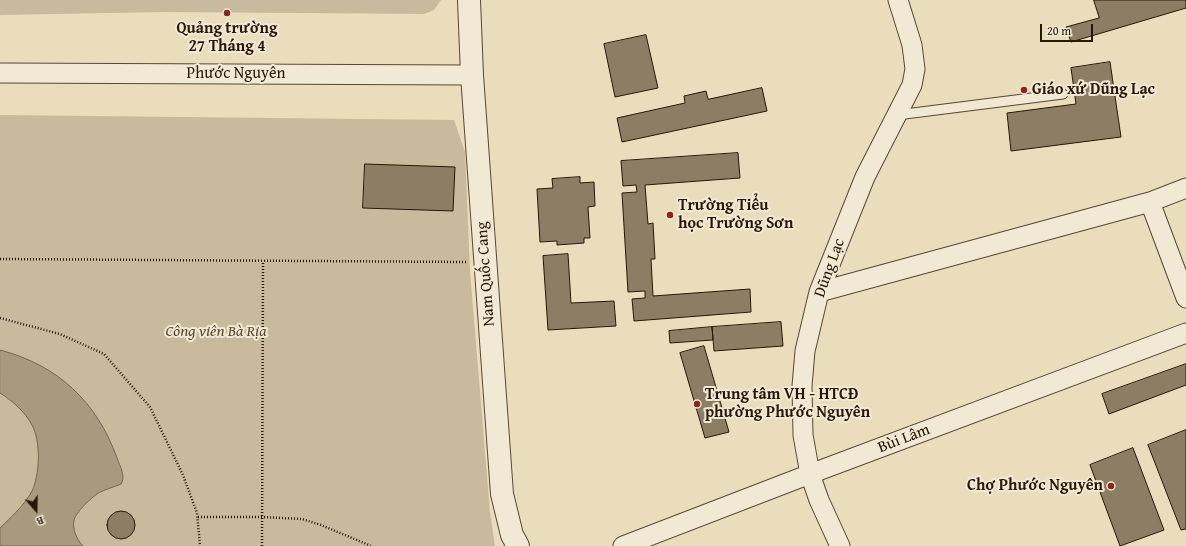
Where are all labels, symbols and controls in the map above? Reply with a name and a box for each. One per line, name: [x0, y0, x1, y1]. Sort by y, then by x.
marker: Quảng trường 27 Tháng 4: [222, 8, 232, 18]
scale bar: [1042, 16, 1095, 42]
place label: Quảng trường 27 Tháng 4: [176, 19, 278, 57]
text: 20 m: [1047, 22, 1071, 39]
street label: Phước Nguyên: [187, 64, 285, 84]
place label: Giáo xứ Dũng Lạc: [1032, 80, 1155, 100]
marker: Giáo xứ Dũng Lạc: [1019, 85, 1029, 95]
place label: Trường Tiểu học Trường Sơn: [678, 196, 793, 234]
marker: Trường Tiểu học Trường Sơn: [665, 210, 675, 220]
street label: Nam Quốc Cang: [473, 221, 499, 327]
street label: Dũng Lạc: [810, 236, 850, 300]
park label: Công viên Bà Rịa: [165, 322, 267, 342]
place label: Trung tâm VH - HTCĐ phường Phước Nguyên: [705, 385, 870, 423]
marker: Trung tâm VH - HTCĐ phường Phước Nguyên: [692, 399, 702, 409]
street label: Bùi Lâm: [875, 420, 933, 458]
place label: Chợ Phước Nguyên: [967, 476, 1103, 496]
marker: Chợ Phước Nguyên: [1106, 481, 1116, 491]
north arrow: [16, 490, 56, 530]
text: B: [34, 513, 46, 530]

